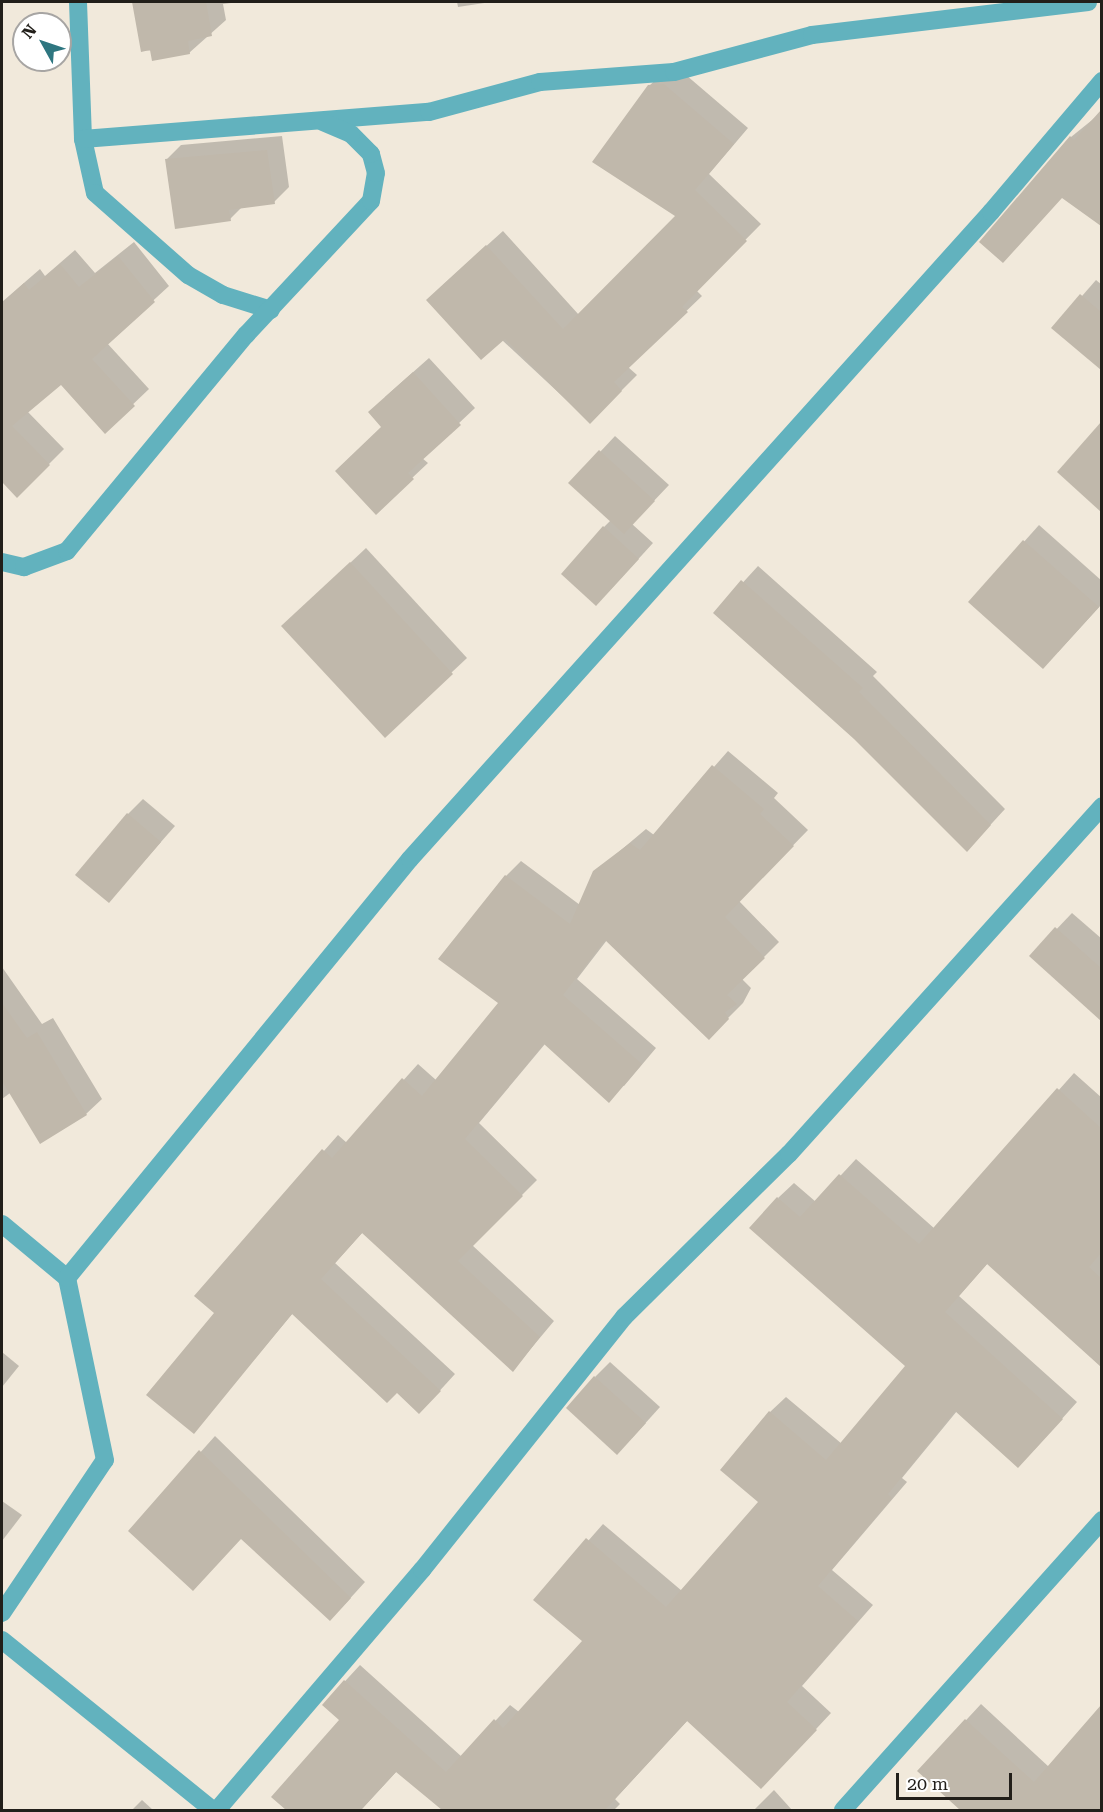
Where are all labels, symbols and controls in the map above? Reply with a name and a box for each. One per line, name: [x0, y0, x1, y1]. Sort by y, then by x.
north arrow: [12, 12, 72, 72]
text: N: [18, 21, 41, 42]
scale bar: [899, 1761, 1014, 1799]
text: 20 m: [907, 1773, 948, 1794]

